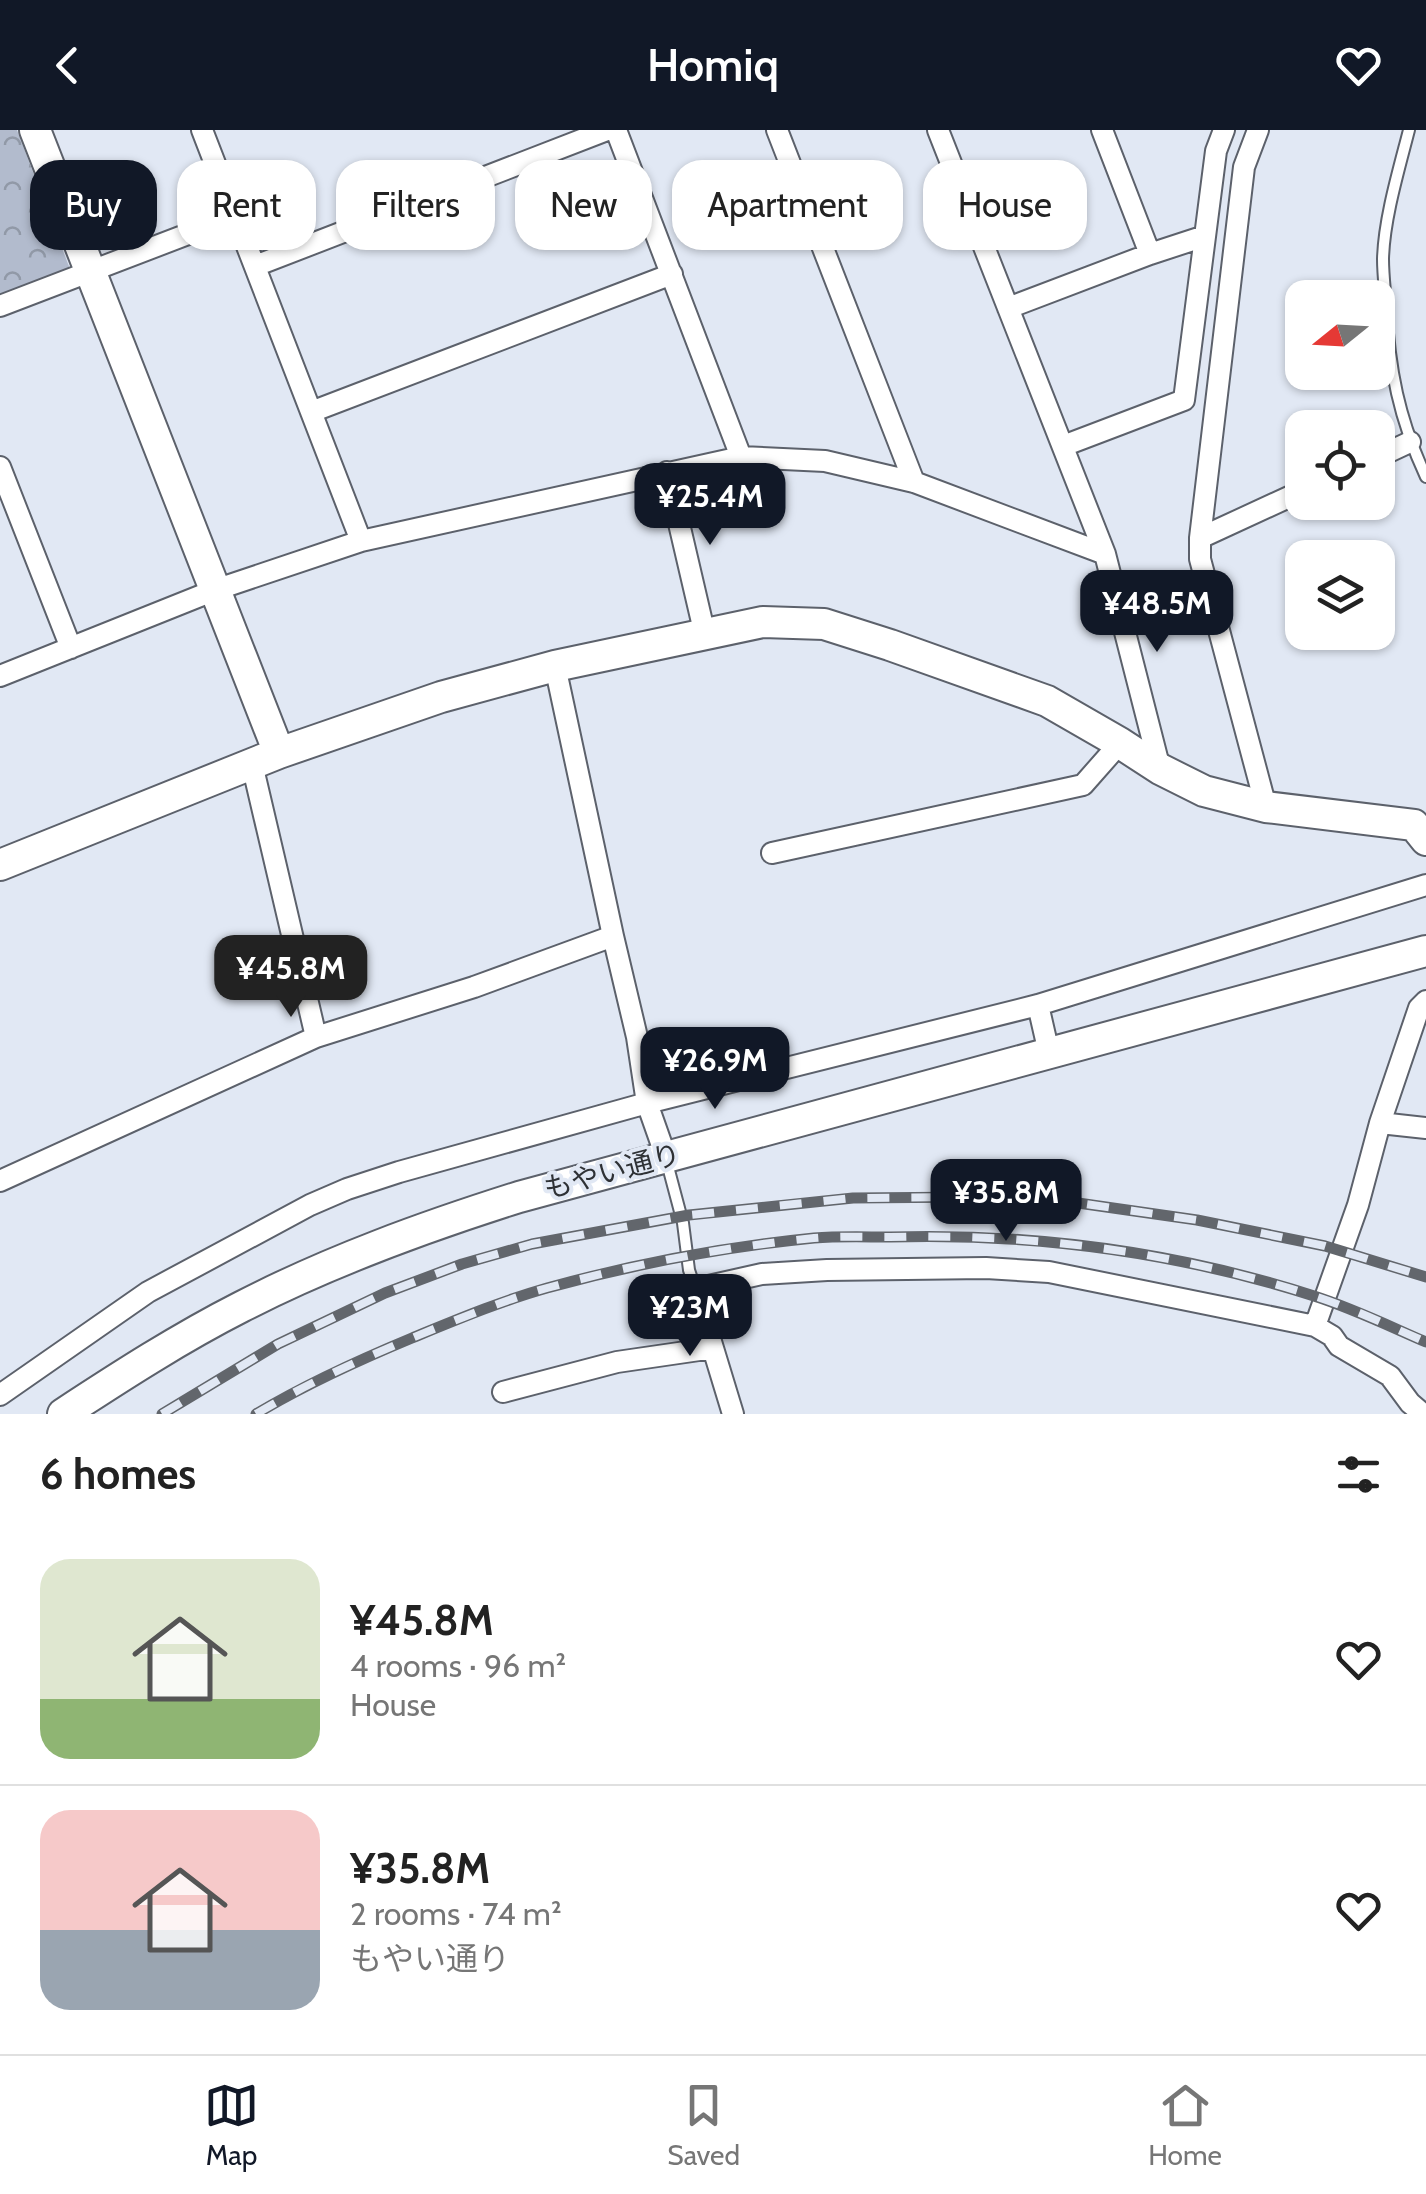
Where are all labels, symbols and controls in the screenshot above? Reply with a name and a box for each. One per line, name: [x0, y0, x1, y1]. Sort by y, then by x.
icon: back: [40, 38, 95, 93]
text: Homiq: [647, 38, 779, 92]
icon: heart: [1331, 38, 1386, 93]
chip: Buy: [30, 160, 157, 250]
chip: Rent: [177, 160, 316, 250]
chip: Filters: [336, 160, 495, 250]
chip: New: [515, 160, 652, 250]
chip: Apartment: [672, 160, 903, 250]
chip: House: [923, 160, 1087, 250]
north arrow: [1285, 280, 1395, 390]
map controls: [1285, 280, 1395, 650]
button: locate: [1285, 410, 1395, 520]
pin: ¥25.4M: [629, 463, 791, 548]
text: ¥25.4M: [656, 476, 764, 515]
button: layers: [1285, 540, 1395, 650]
pin: ¥48.5M: [1076, 570, 1238, 655]
text: ¥48.5M: [1102, 583, 1212, 622]
pin: ¥45.8M: [210, 935, 372, 1020]
text: ¥45.8M: [236, 948, 346, 987]
pin: ¥26.9M: [634, 1027, 796, 1112]
text: ¥26.9M: [662, 1040, 768, 1079]
street label: もやい通り: [540, 1136, 684, 1206]
pin: ¥35.8M: [925, 1159, 1087, 1244]
text: ¥35.8M: [953, 1172, 1059, 1211]
pin: ¥23M: [631, 1274, 749, 1359]
text: ¥23M: [650, 1287, 730, 1326]
icon: filters: [1331, 1447, 1386, 1502]
text: 6 homes: [40, 1448, 196, 1500]
text: ¥45.8M: [350, 1594, 494, 1646]
icon: home: [120, 1599, 240, 1719]
icon: heart: [1331, 1632, 1386, 1687]
text: 4 rooms · 96 m²: [350, 1646, 566, 1685]
text: House: [350, 1685, 436, 1724]
text: ¥35.8M: [350, 1842, 490, 1894]
icon: home: [120, 1850, 240, 1970]
icon: heart: [1331, 1883, 1386, 1938]
text: 2 rooms · 74 m²: [350, 1894, 562, 1933]
text: もやい通り: [350, 1939, 510, 1978]
tab: Map: [204, 2078, 259, 2172]
tab: Saved: [667, 2078, 740, 2172]
tab: Home: [1148, 2078, 1222, 2172]

